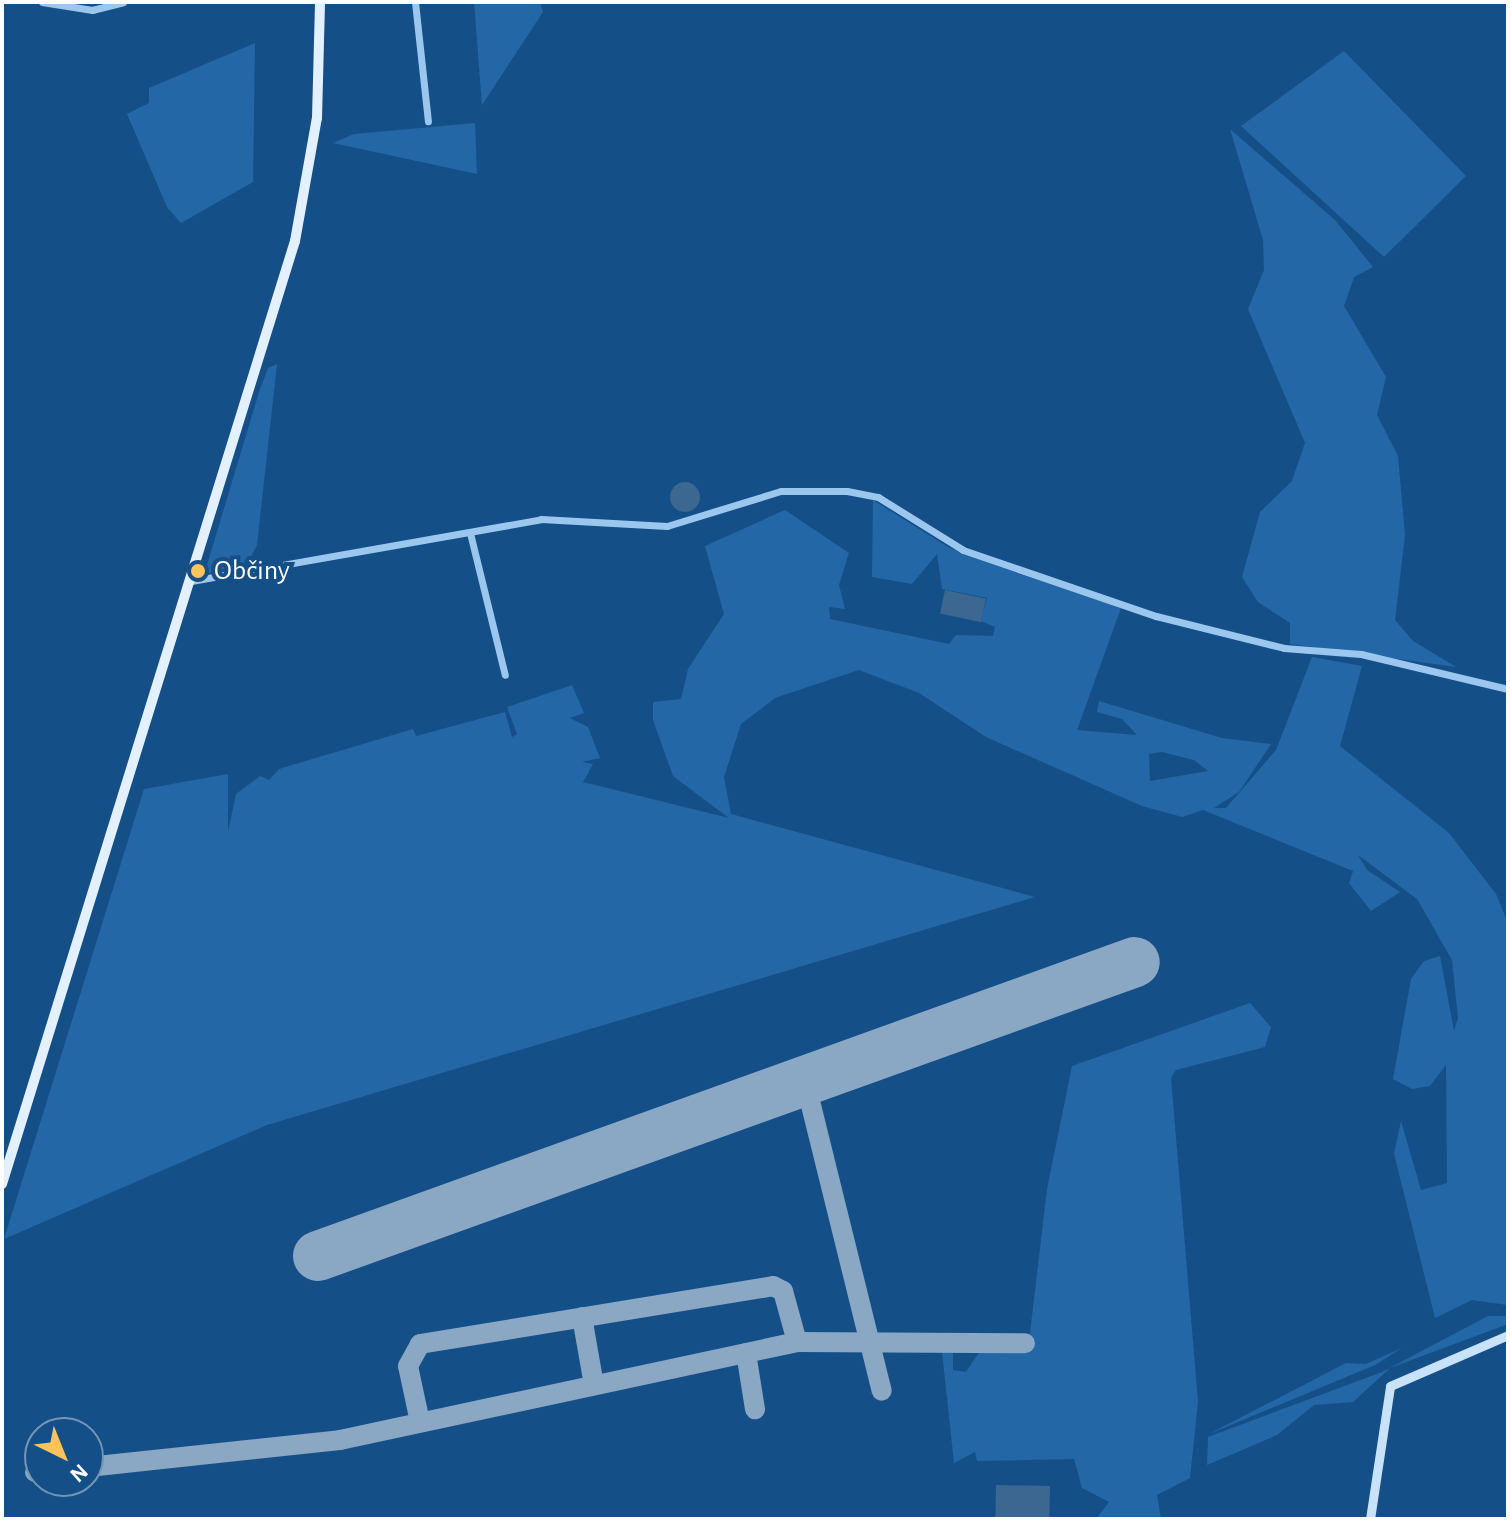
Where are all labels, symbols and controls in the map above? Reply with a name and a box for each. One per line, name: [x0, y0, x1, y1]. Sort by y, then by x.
place label: Občiny: [214, 554, 290, 588]
marker: Občiny: [189, 562, 207, 580]
north arrow: [24, 1417, 104, 1497]
text: N: [66, 1460, 92, 1486]

